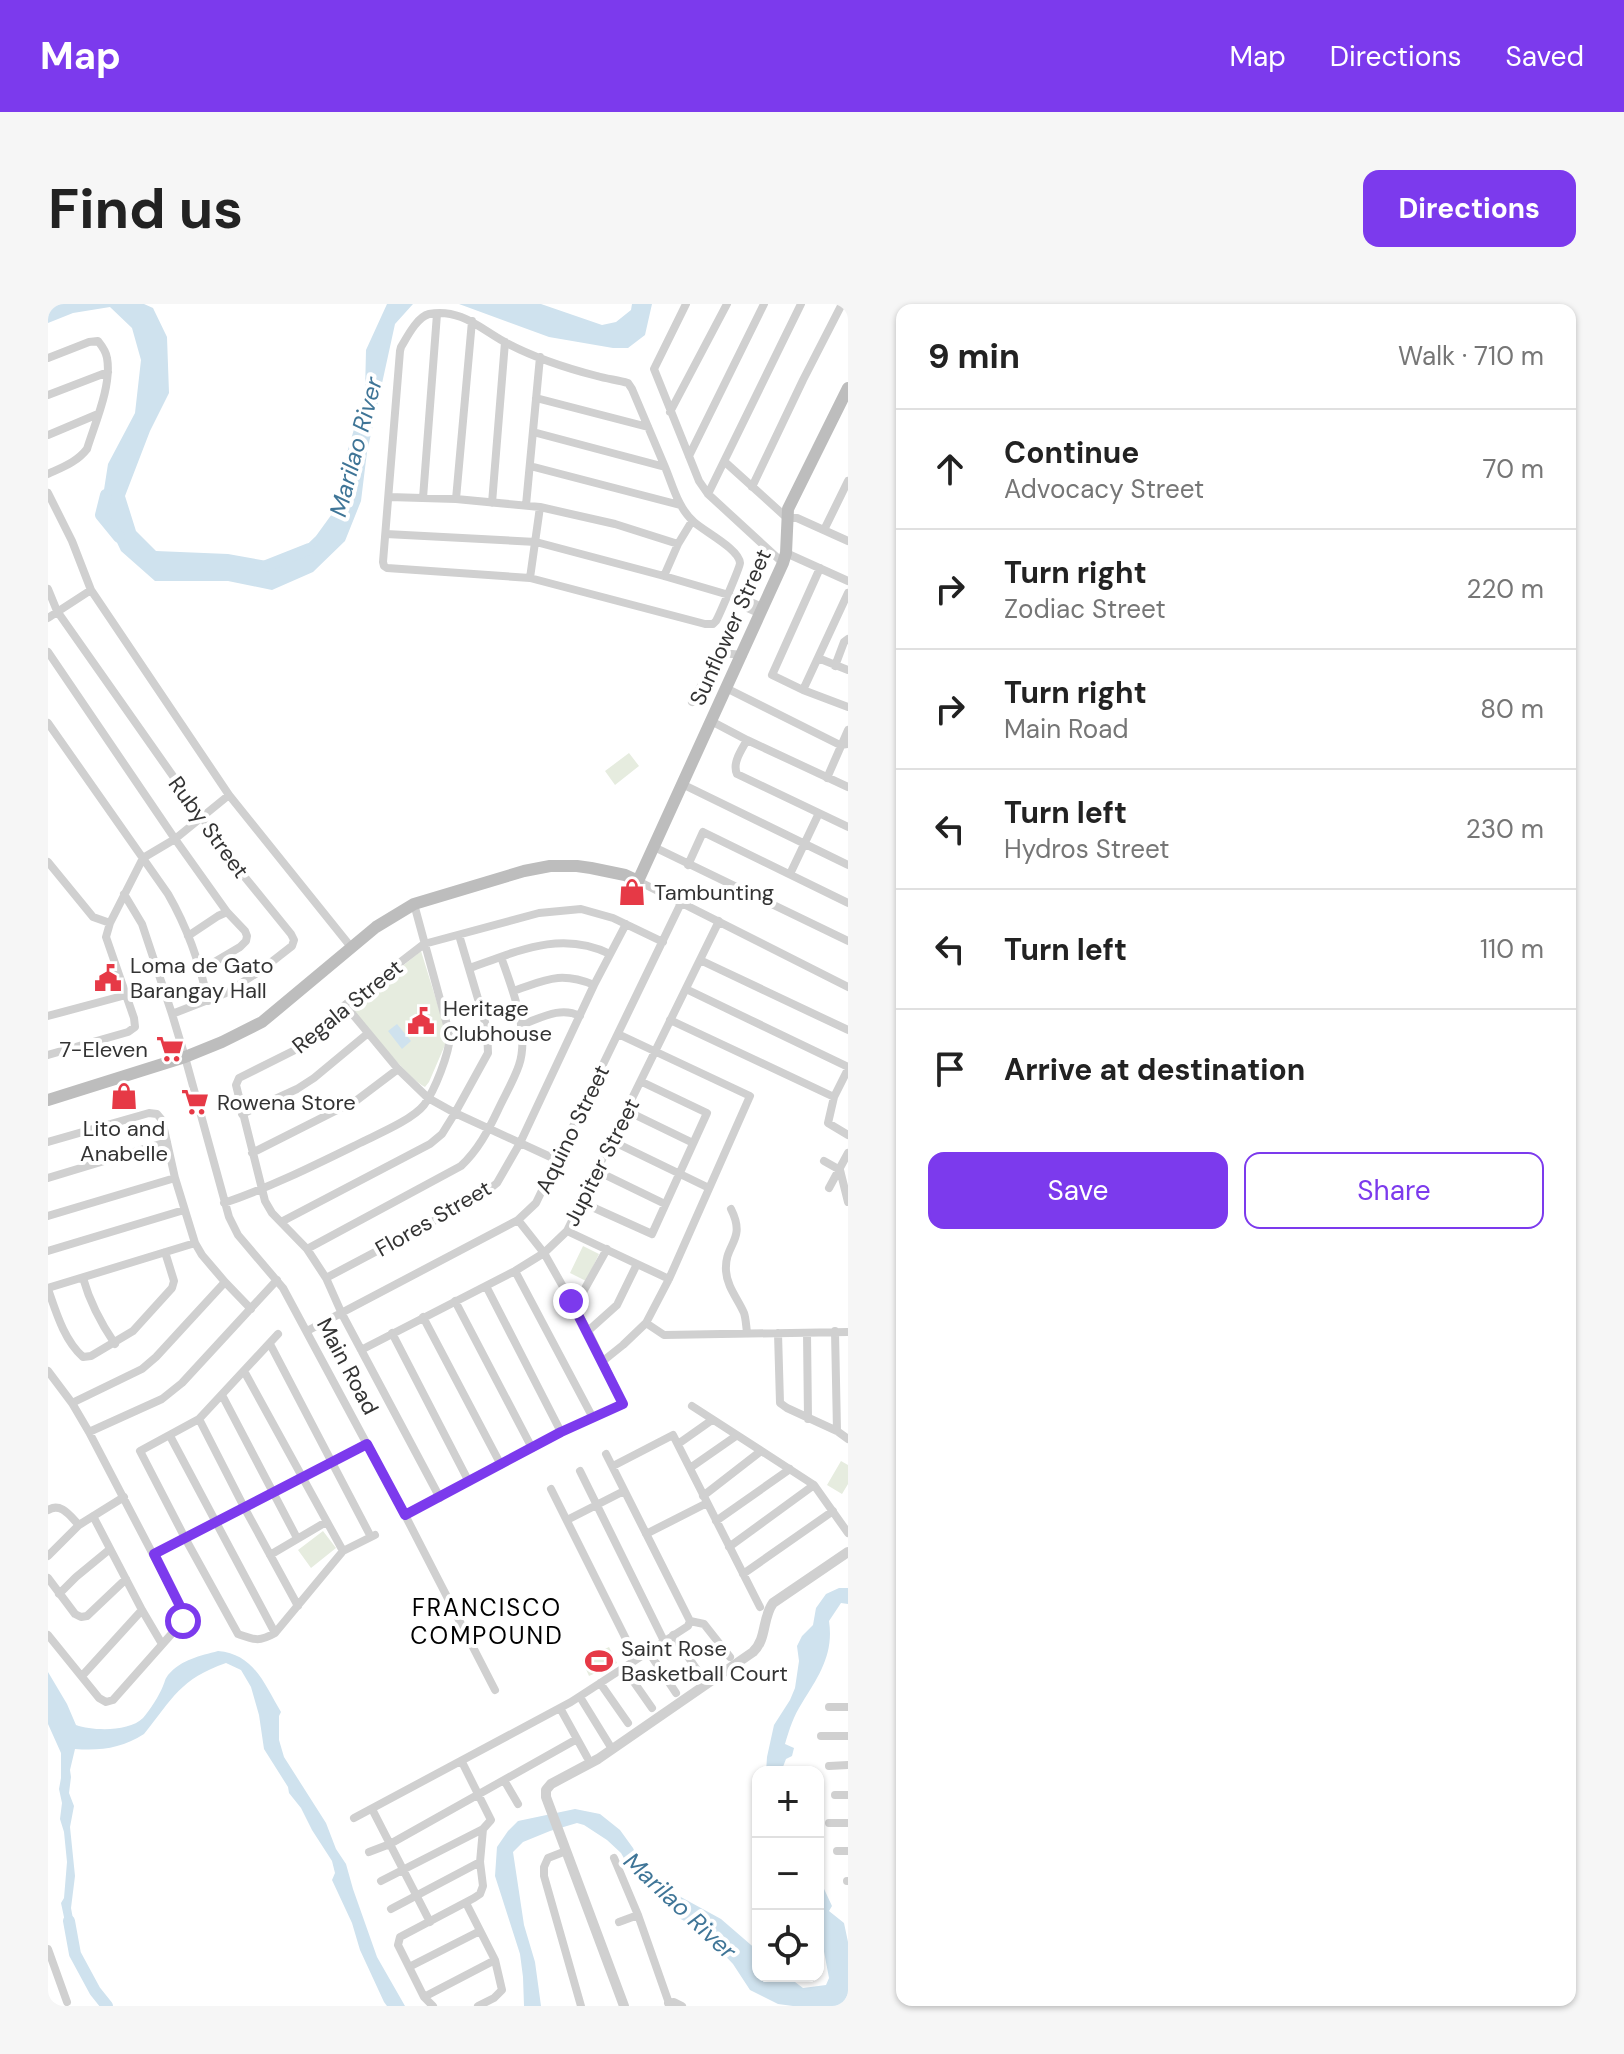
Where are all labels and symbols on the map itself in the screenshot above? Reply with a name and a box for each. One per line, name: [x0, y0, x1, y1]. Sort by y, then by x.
water label: Marilao River: [322, 373, 389, 520]
street label: Sunflower Street: [683, 544, 778, 710]
street label: Ruby Street: [162, 771, 255, 884]
shop icon: Tambunting: [617, 877, 647, 907]
place label: Tambunting: [654, 878, 774, 907]
place label: Loma de Gato Barangay Hall: [130, 951, 273, 1005]
street label: Regala Street: [286, 953, 409, 1060]
public building icon: Loma de Gato Barangay Hall: [93, 963, 123, 993]
place label: Heritage Clubhouse: [443, 994, 552, 1048]
public building icon: Heritage Clubhouse: [406, 1006, 436, 1036]
supermarket icon: 7-Eleven: [155, 1034, 185, 1064]
place label: 7-Eleven: [60, 1035, 148, 1064]
street label: Aquino Street: [529, 1060, 616, 1198]
shop icon: Lito and Anabelle: [109, 1081, 139, 1111]
supermarket icon: Rowena Store: [180, 1087, 210, 1117]
place label: Rowena Store: [217, 1088, 356, 1117]
street label: Jupiter Street: [557, 1093, 646, 1231]
place label: Lito and Anabelle: [80, 1114, 168, 1168]
street label: Flores Street: [370, 1174, 496, 1263]
route end: [553, 1283, 589, 1319]
street label: Main Road: [310, 1313, 385, 1420]
district label: FRANCISCO COMPOUND: [410, 1592, 564, 1651]
route start: [165, 1603, 201, 1639]
place label: Saint Rose Basketball Court: [621, 1634, 788, 1688]
sports icon: Saint Rose Basketball Court: [584, 1646, 614, 1676]
water label: Marilao River: [617, 1846, 744, 1966]

